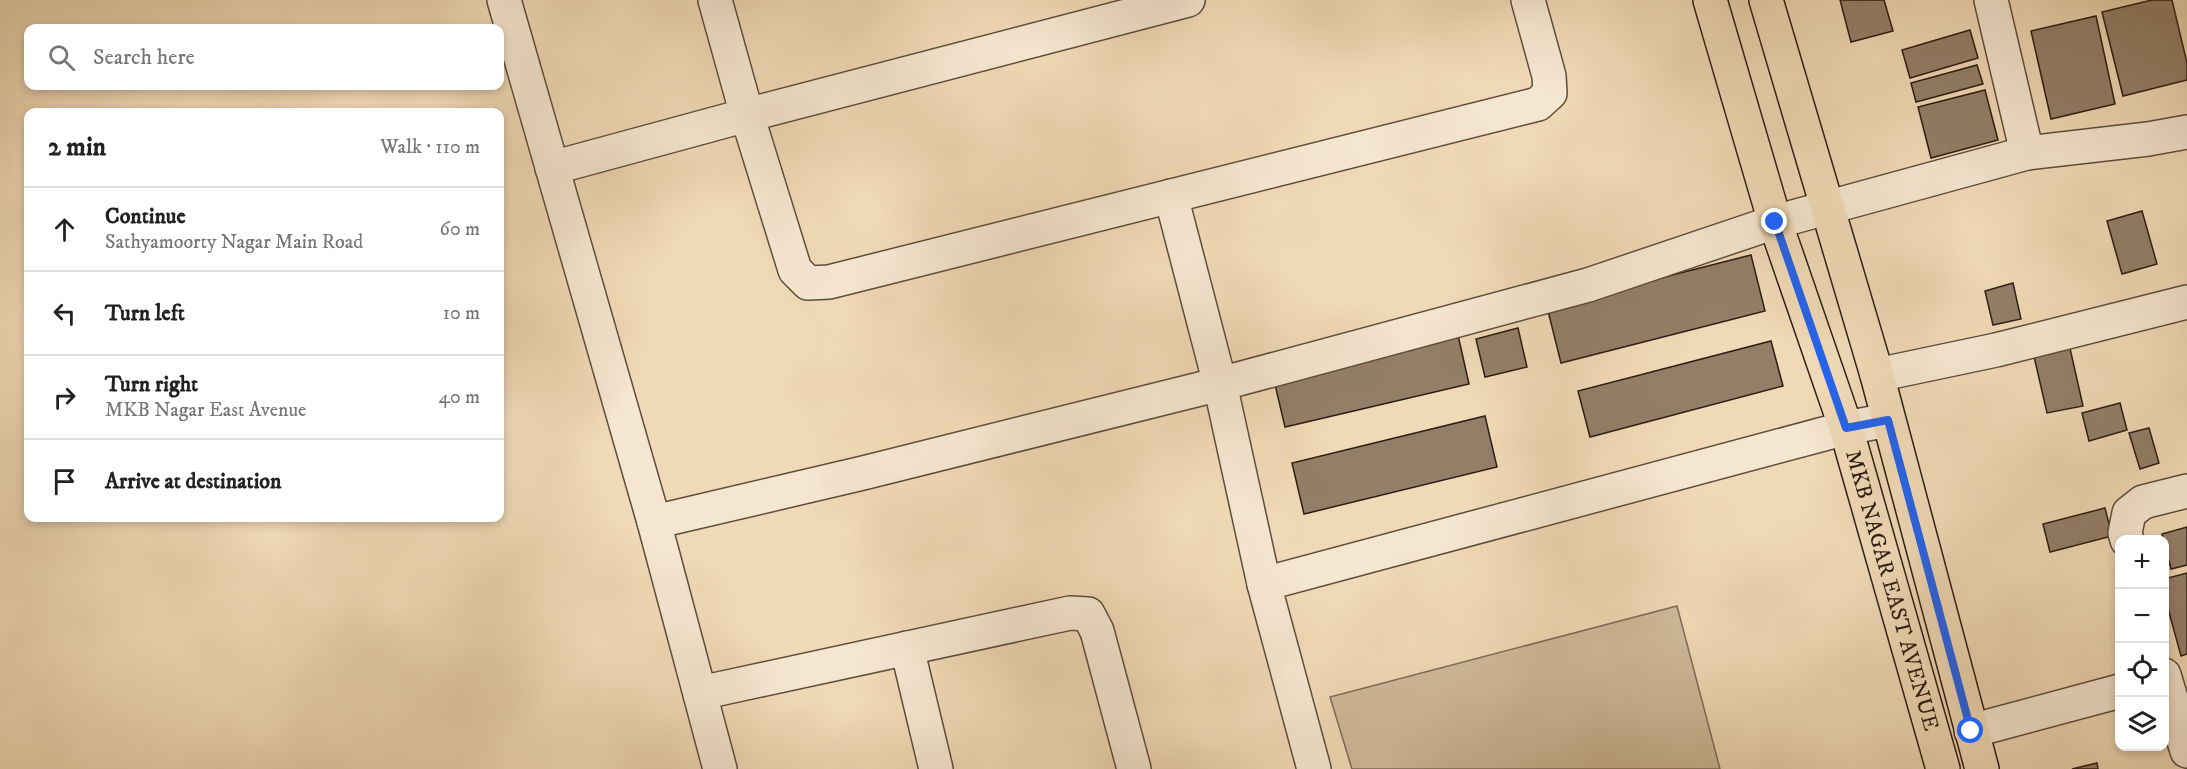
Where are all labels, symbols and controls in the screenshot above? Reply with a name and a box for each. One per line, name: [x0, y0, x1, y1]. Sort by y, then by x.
search box: [24, 24, 504, 90]
icon: search: [45, 41, 78, 74]
text: Search here: [93, 44, 195, 71]
text: 2 min: [48, 131, 106, 164]
text: Walk · 110 m: [380, 135, 480, 160]
text: Continue: [105, 203, 186, 230]
route end: [1761, 208, 1787, 234]
icon: ahead: [48, 213, 81, 246]
text: 60 m: [440, 217, 480, 242]
text: Sathyamoorty Nagar Main Road: [105, 230, 363, 255]
icon: left: [48, 297, 81, 330]
text: Turn left: [105, 300, 185, 327]
text: 10 m: [443, 301, 480, 326]
text: Turn right: [105, 371, 198, 398]
icon: right: [48, 381, 81, 414]
text: 40 m: [438, 385, 480, 410]
text: MKB Nagar East Avenue: [105, 398, 306, 423]
street label: MKB NAGAR EAST AVENUE: [1839, 447, 1945, 734]
icon: arrive: [48, 465, 81, 498]
text: Arrive at destination: [105, 468, 282, 495]
map controls: [2115, 535, 2169, 751]
button: +: [2115, 535, 2169, 589]
button: −: [2115, 589, 2169, 643]
button: locate: [2115, 643, 2169, 697]
button: layers: [2115, 697, 2169, 751]
route start: [1957, 717, 1983, 743]

